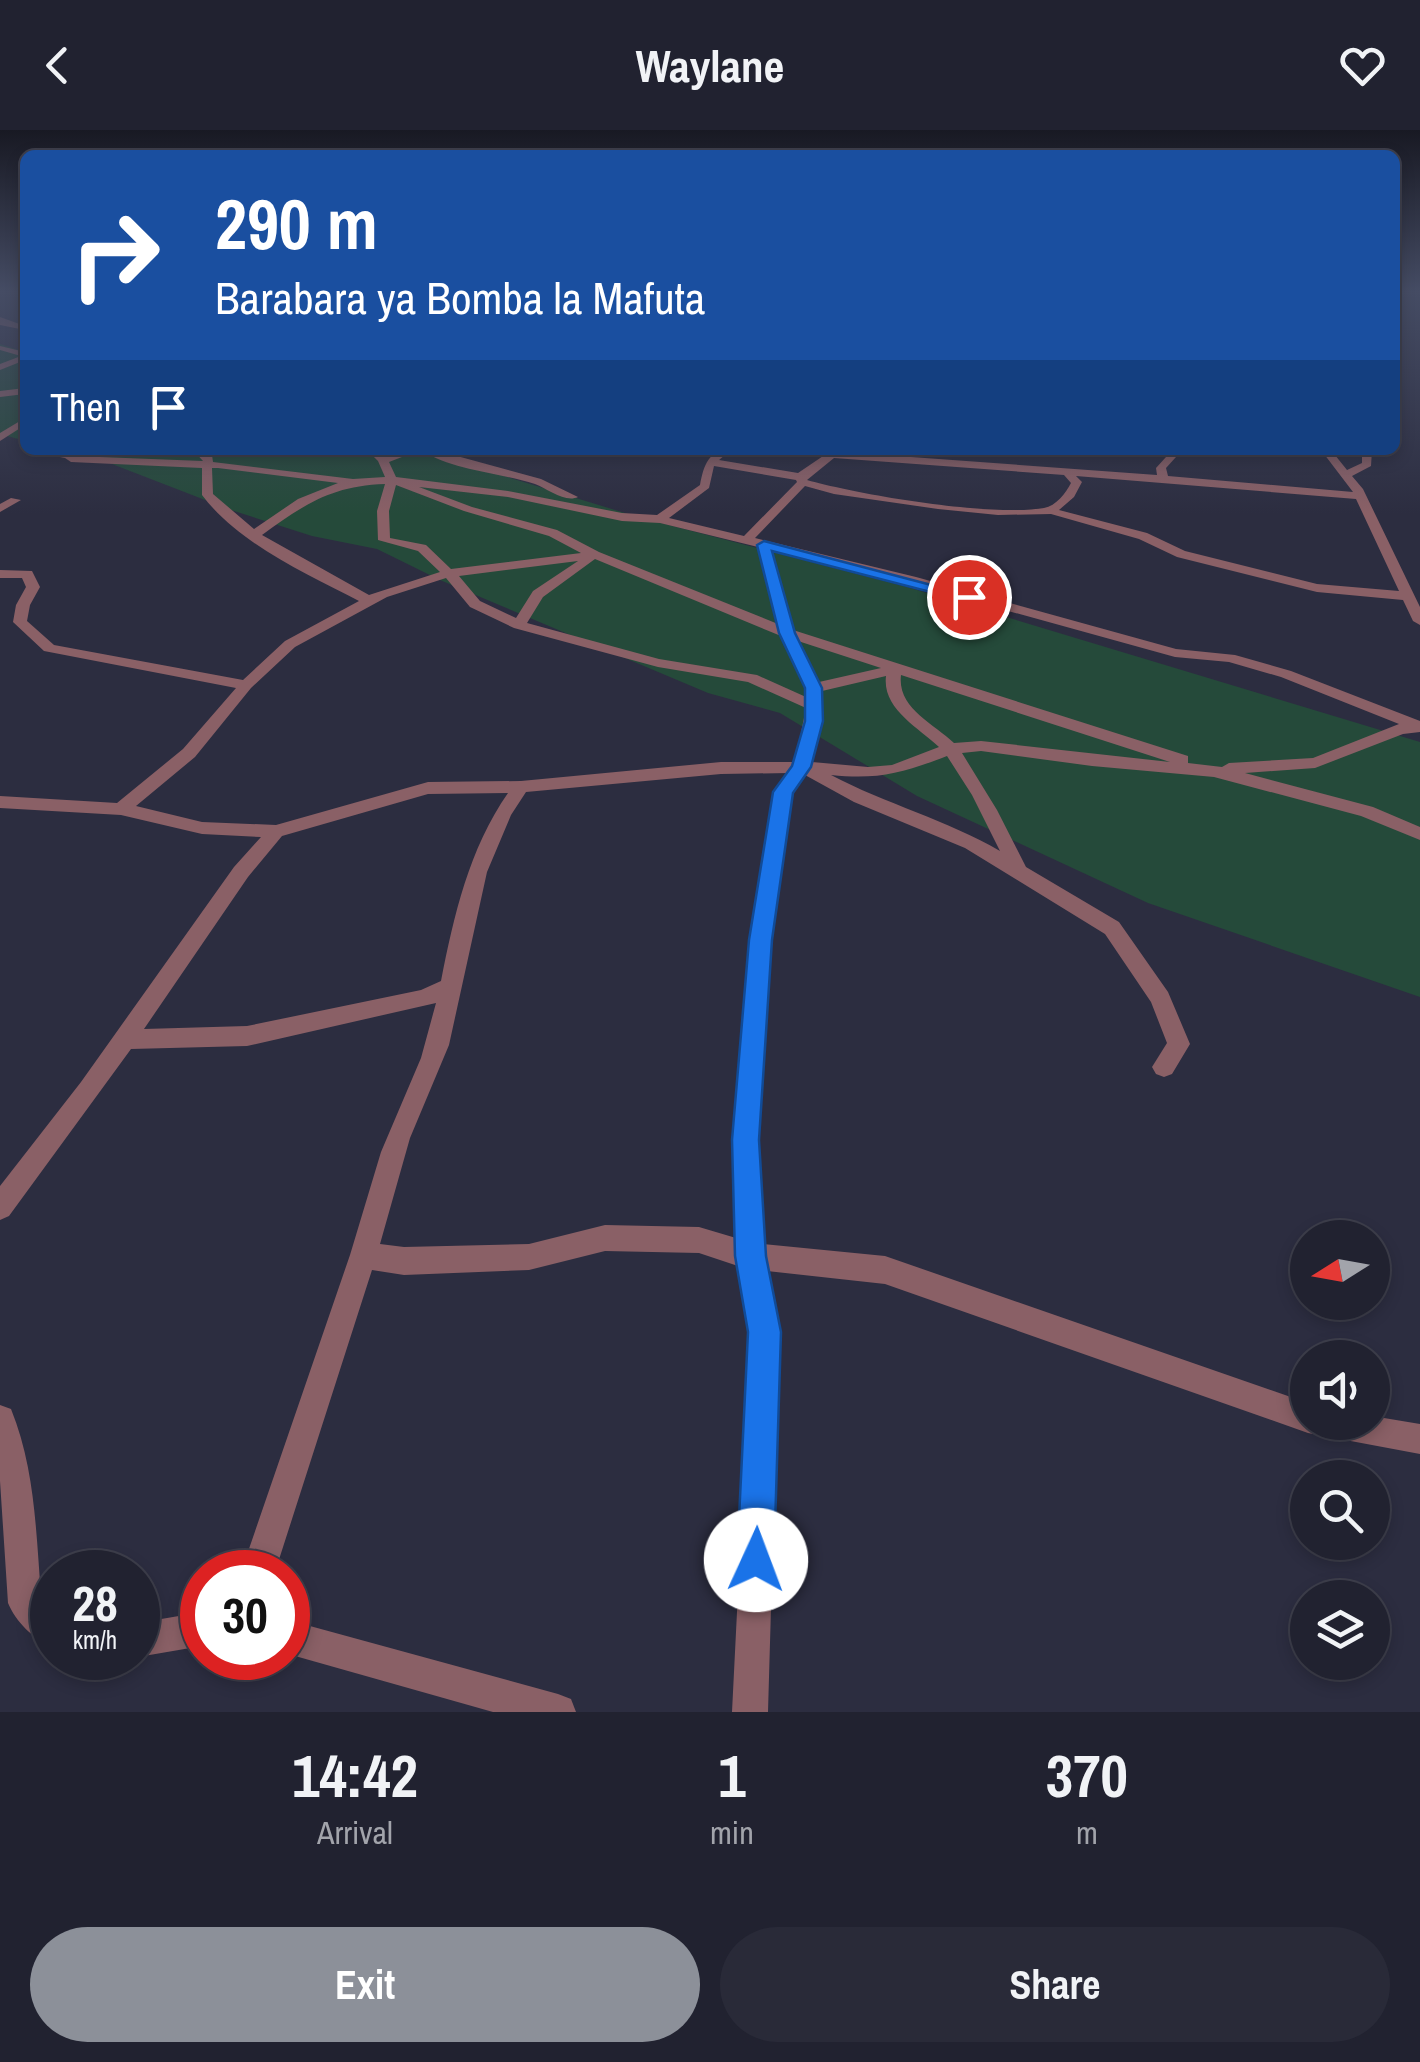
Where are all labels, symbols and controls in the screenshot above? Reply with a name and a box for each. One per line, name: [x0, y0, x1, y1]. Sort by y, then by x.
text: Waylane: [636, 35, 784, 96]
icon: back: [30, 38, 85, 93]
icon: heart: [1335, 38, 1390, 93]
text: 290 m: [215, 177, 378, 271]
icon: right: [50, 190, 180, 320]
text: Barabara ya Bomba la Mafuta: [215, 267, 705, 328]
icon: arrive: [141, 380, 196, 435]
text: Then: [50, 382, 121, 433]
pin: [927, 555, 1012, 640]
icon: arrive: [942, 570, 997, 625]
north arrow: [1290, 1220, 1390, 1320]
map controls: [1290, 1220, 1390, 1680]
button: sound: [1290, 1340, 1390, 1440]
button: search: [1290, 1460, 1390, 1560]
position arrow: [704, 1508, 808, 1612]
speed limit sign: 30: [180, 1550, 310, 1680]
text: 28: [72, 1569, 118, 1637]
button: layers: [1290, 1580, 1390, 1680]
text: km/h: [73, 1623, 117, 1657]
text: 14:42: [292, 1735, 418, 1816]
text: 1: [718, 1735, 746, 1816]
text: 370: [1046, 1735, 1128, 1816]
text: Arrival: [317, 1811, 393, 1854]
text: min: [710, 1811, 754, 1854]
text: m: [1076, 1811, 1098, 1854]
button: Exit: [30, 1927, 700, 2042]
button: Share: [720, 1927, 1390, 2042]

